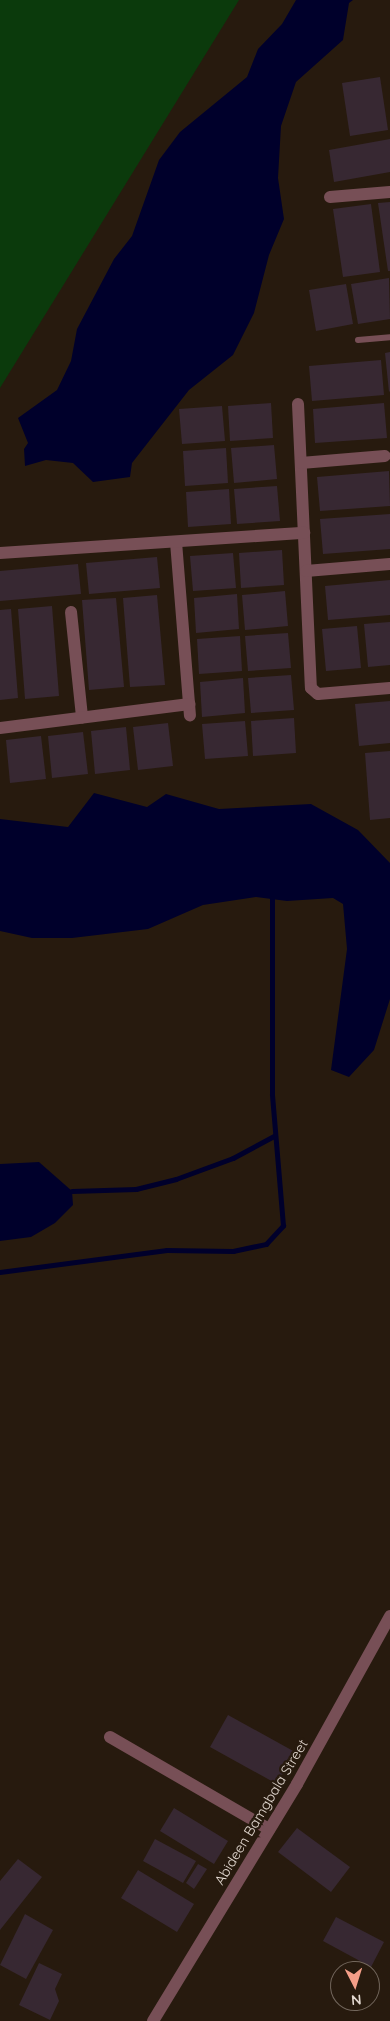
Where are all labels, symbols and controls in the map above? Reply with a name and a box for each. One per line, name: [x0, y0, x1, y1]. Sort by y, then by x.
street label: Abideen Bamgbala Street: [211, 1736, 311, 1888]
north arrow: [330, 1961, 380, 2011]
text: N: [350, 1991, 362, 2009]

